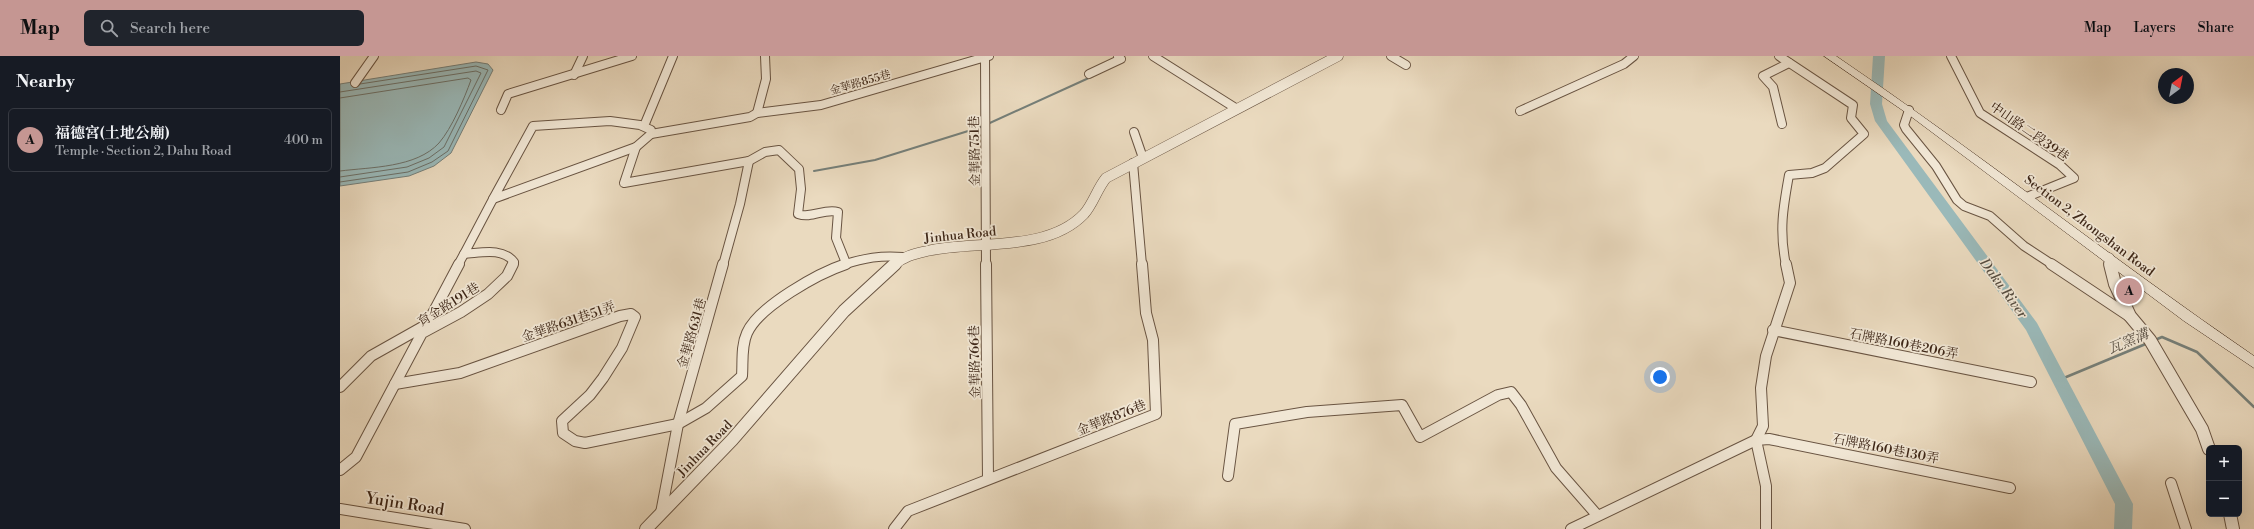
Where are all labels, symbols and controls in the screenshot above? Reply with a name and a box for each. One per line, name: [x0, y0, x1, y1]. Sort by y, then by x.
search box: [84, 10, 364, 46]
text: Map: [20, 16, 60, 40]
icon: search: [98, 17, 120, 39]
text: Search here: [130, 19, 210, 38]
text: Map: [2084, 19, 2111, 37]
text: Layers: [2133, 19, 2176, 37]
text: Share: [2198, 19, 2234, 37]
street label: 金華路855巷: [828, 68, 892, 98]
north arrow: [2158, 68, 2194, 104]
text: Nearby: [16, 71, 75, 93]
street label: 中山路二段39巷: [1987, 99, 2072, 165]
street label: 金華路751巷: [966, 115, 984, 187]
text: 福德宮(土地公廟): [55, 124, 169, 143]
text: A: [25, 132, 35, 148]
text: 400 m: [284, 132, 323, 148]
text: Temple · Section 2, Dahu Road: [55, 143, 231, 159]
street label: Section 2, Zhongshan Road: [2021, 172, 2158, 280]
street label: Jinhua Road: [922, 223, 998, 247]
water label: Daku River: [1975, 254, 2032, 323]
pin: A: [2116, 276, 2142, 306]
street label: 育金路191巷: [415, 279, 483, 330]
street label: 金華路631巷: [674, 296, 710, 370]
street label: 金華路631巷51弄: [519, 298, 617, 345]
street label: 金華路766巷: [966, 325, 984, 399]
water label: 瓦窯溝: [2106, 325, 2153, 358]
street label: 石牌路160巷206弄: [1848, 326, 1960, 362]
your location: [1650, 367, 1670, 387]
street label: 金華路876巷: [1074, 397, 1149, 439]
street label: Jinhua Road: [673, 417, 736, 481]
street label: 石牌路160巷130弄: [1831, 431, 1940, 467]
map controls: [2206, 445, 2242, 517]
button: +: [2206, 445, 2242, 481]
button: −: [2206, 481, 2242, 517]
street label: Yujin Road: [363, 488, 445, 520]

